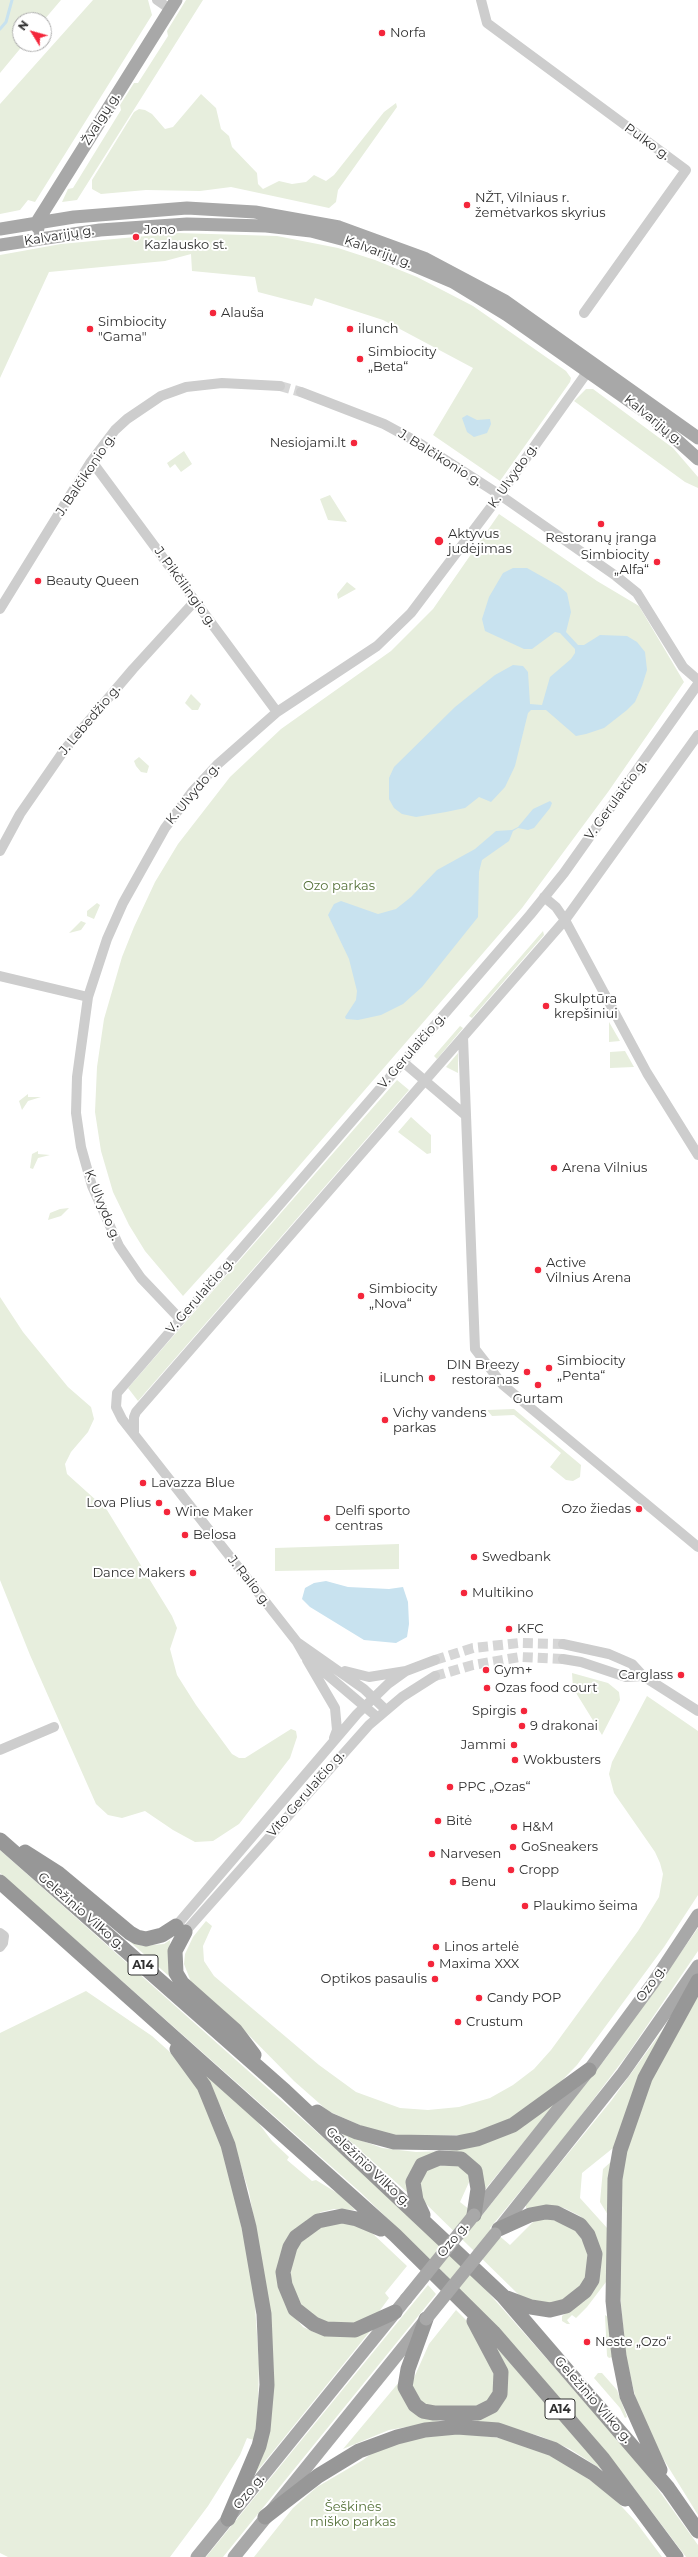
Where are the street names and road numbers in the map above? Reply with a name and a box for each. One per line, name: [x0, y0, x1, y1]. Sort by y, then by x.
street label: Žvalgų g.: [79, 90, 123, 148]
street label: Pulko g.: [621, 120, 673, 164]
street label: Kalvarijų g.: [23, 223, 95, 249]
street label: Kalvarijų g.: [342, 233, 414, 271]
street label: Kalvarijų g.: [621, 392, 685, 448]
street label: J. Balčikonio g.: [395, 426, 485, 490]
street label: J. Balčikonio g.: [53, 431, 119, 519]
street label: K. Ulvydo g.: [485, 441, 541, 511]
street label: J. Pikčilingio g.: [151, 544, 219, 630]
street label: J. Lebedžio g.: [56, 682, 124, 758]
street label: V. Gerulaičio g.: [582, 757, 650, 843]
street label: K. Ulvydo g.: [163, 760, 223, 828]
street label: V. Gerulaičio g.: [375, 1010, 449, 1092]
street label: K. Ulvydo g.: [81, 1167, 123, 1243]
street label: V. Gerulaičio g.: [163, 1255, 237, 1337]
street label: J. Ralio g.: [224, 1553, 274, 1609]
street label: Vito Gerulaičio g.: [264, 1748, 348, 1840]
street label: Geležinio Vilko g.: [34, 1869, 128, 1953]
road number: A14: [128, 1955, 158, 1975]
street label: Ozo g.: [633, 1963, 669, 2005]
street label: Geležinio Vilko g.: [323, 2124, 413, 2210]
street label: Ozo g.: [434, 2219, 472, 2261]
street label: Geležinio Vilko g.: [551, 2353, 635, 2447]
road number: A14: [545, 2399, 575, 2419]
street label: Ozo g.: [230, 2471, 268, 2513]

